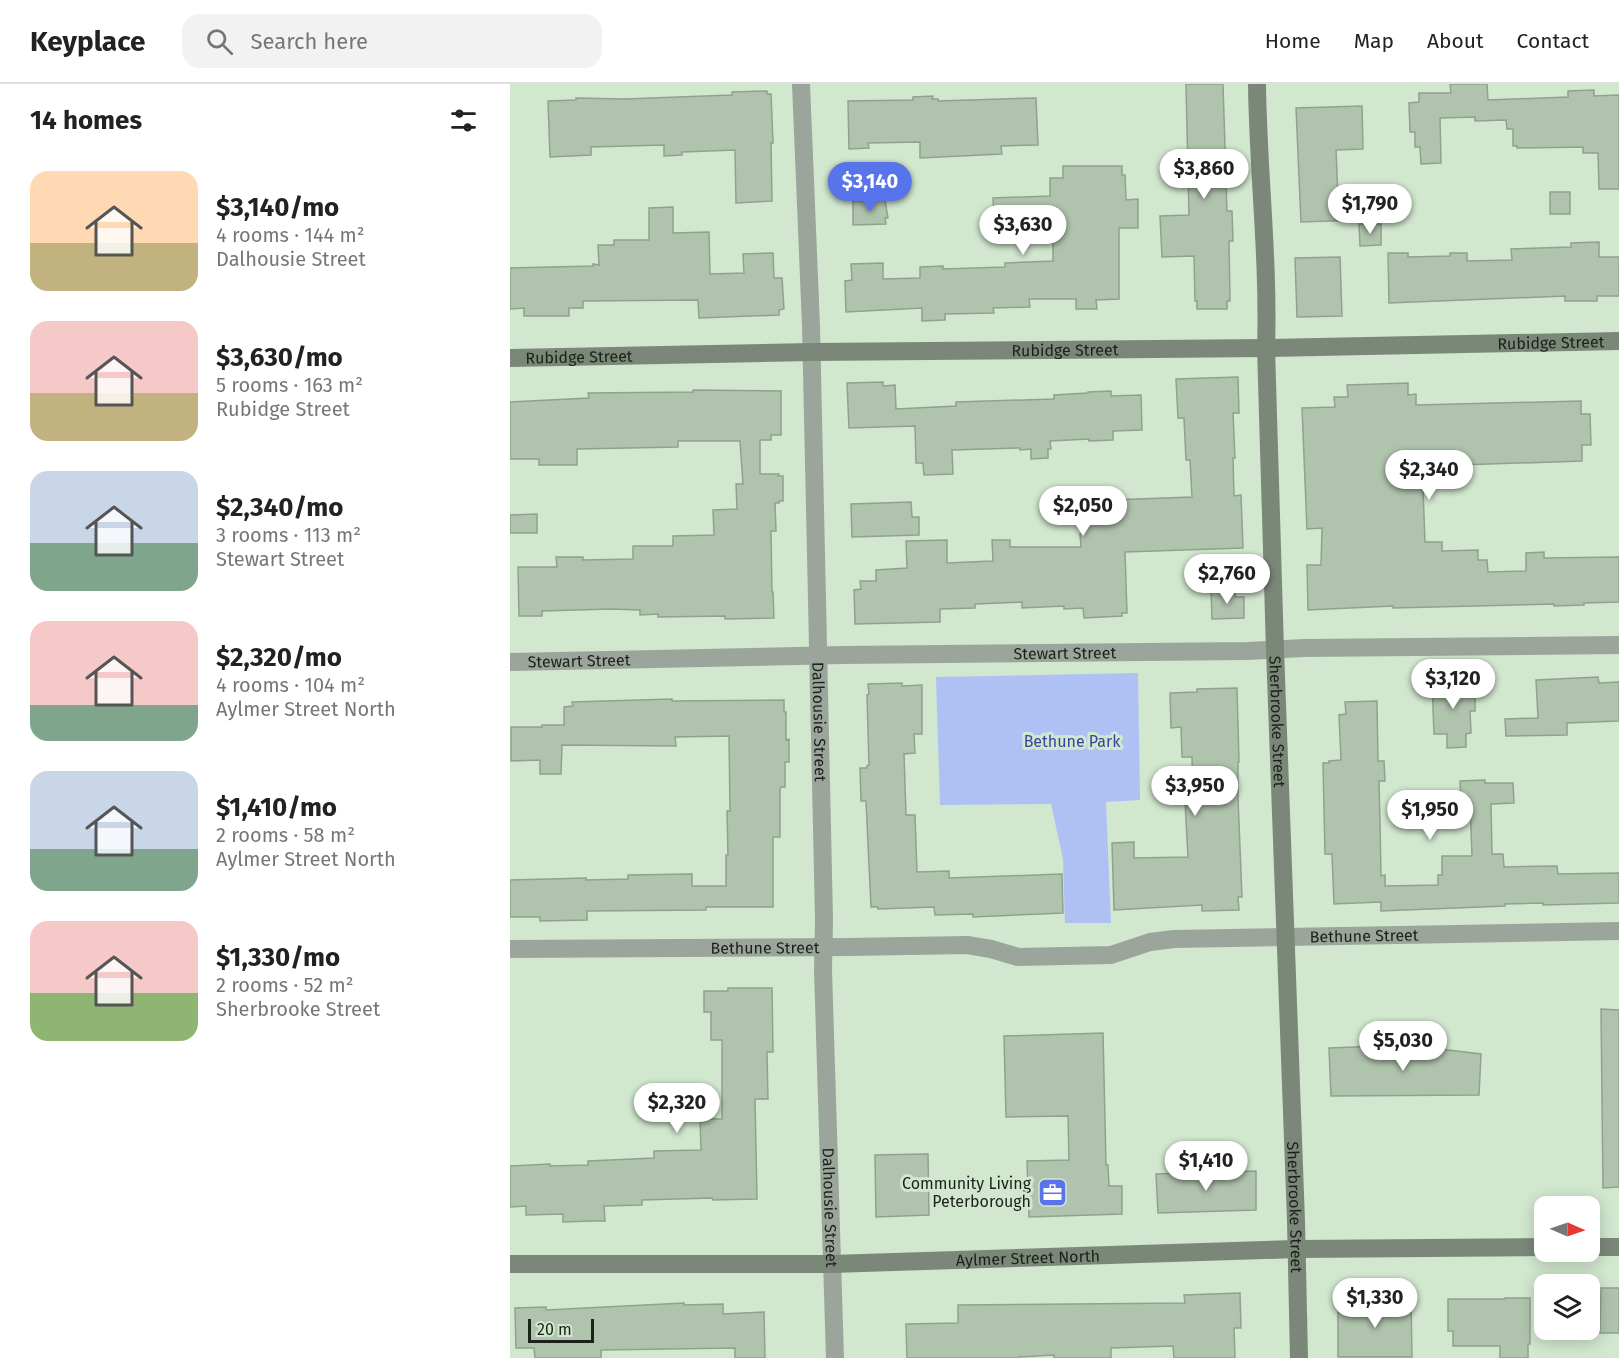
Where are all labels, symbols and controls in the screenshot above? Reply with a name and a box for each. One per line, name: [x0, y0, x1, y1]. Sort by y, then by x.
search box: [182, 14, 602, 68]
text: Keyplace: [30, 25, 146, 58]
icon: search: [203, 25, 236, 58]
text: Search here: [251, 28, 368, 55]
text: Home: [1265, 28, 1321, 54]
text: Map: [1354, 28, 1394, 54]
text: About: [1427, 28, 1484, 54]
text: Contact: [1517, 28, 1589, 54]
icon: filters: [447, 104, 480, 137]
text: 14 homes: [30, 105, 142, 136]
pin: $3,860: [1155, 149, 1253, 200]
text: $3,860: [1174, 156, 1234, 180]
pin: $3,140: [821, 162, 919, 213]
text: $3,140: [842, 169, 898, 193]
pin: $1,790: [1321, 184, 1419, 235]
text: $1,790: [1342, 191, 1398, 215]
text: $3,140/mo: [216, 192, 339, 223]
icon: home: [78, 195, 150, 267]
pin: $3,630: [974, 205, 1072, 256]
text: $3,630: [993, 212, 1053, 236]
text: 4 rooms · 144 m²: [216, 223, 365, 247]
text: Dalhousie Street: [216, 247, 366, 271]
street label: Rubidge Street: [1497, 332, 1605, 353]
street label: Rubidge Street: [1011, 340, 1119, 360]
text: $3,630/mo: [216, 342, 343, 373]
icon: home: [78, 345, 150, 417]
street label: Rubidge Street: [525, 346, 633, 367]
text: 5 rooms · 163 m²: [216, 373, 363, 397]
text: Rubidge Street: [216, 397, 350, 421]
pin: $2,340: [1380, 450, 1478, 501]
text: $2,340: [1399, 457, 1459, 481]
pin: $2,050: [1034, 486, 1132, 537]
text: $2,340/mo: [216, 492, 343, 523]
text: $2,050: [1053, 493, 1113, 517]
icon: home: [78, 495, 150, 567]
text: 3 rooms · 113 m²: [216, 523, 361, 547]
text: Stewart Street: [216, 547, 344, 571]
pin: $2,760: [1178, 554, 1276, 605]
text: $2,760: [1198, 561, 1256, 585]
text: $2,320/mo: [216, 642, 342, 673]
street label: Stewart Street: [1013, 643, 1117, 663]
icon: home: [78, 645, 150, 717]
street label: Stewart Street: [527, 650, 631, 671]
street label: Sherbrooke Street: [1266, 656, 1290, 788]
pin: $3,120: [1404, 659, 1502, 710]
street label: Dalhousie Street: [809, 662, 830, 782]
text: $3,120: [1425, 666, 1481, 690]
text: 4 rooms · 104 m²: [216, 673, 365, 697]
text: Aylmer Street North: [216, 697, 396, 721]
park label: Bethune Park: [1024, 732, 1121, 751]
pin: $3,950: [1146, 766, 1244, 817]
text: $3,950: [1165, 773, 1225, 797]
pin: $1,950: [1381, 790, 1479, 841]
text: $1,410/mo: [216, 792, 337, 823]
icon: home: [78, 795, 150, 867]
text: $1,950: [1401, 797, 1459, 821]
text: 2 rooms · 58 m²: [216, 823, 355, 847]
text: Aylmer Street North: [216, 847, 396, 871]
street label: Bethune Street: [1310, 925, 1419, 946]
street label: Bethune Street: [711, 938, 820, 957]
text: $1,330/mo: [216, 942, 340, 973]
icon: home: [78, 945, 150, 1017]
text: 2 rooms · 52 m²: [216, 973, 354, 997]
text: Sherbrooke Street: [216, 997, 380, 1021]
pin: $5,030: [1354, 1021, 1452, 1072]
text: $5,030: [1373, 1028, 1433, 1052]
pin: $2,320: [628, 1083, 726, 1134]
text: $2,320: [648, 1090, 706, 1114]
pin: $1,410: [1157, 1141, 1255, 1192]
street label: Sherbrooke Street: [1284, 1141, 1307, 1273]
street label: Dalhousie Street: [819, 1147, 842, 1268]
text: $1,410: [1179, 1148, 1233, 1172]
place label: Community Living Peterborough: [902, 1174, 1032, 1211]
office icon: Community Living Peterborough: [1036, 1176, 1068, 1208]
north arrow: [1534, 1196, 1600, 1262]
map controls: [1534, 1196, 1600, 1340]
street label: Aylmer Street North: [956, 1246, 1100, 1269]
button: layers: [1534, 1274, 1600, 1340]
pin: $1,330: [1326, 1278, 1424, 1329]
text: $1,330: [1346, 1285, 1404, 1309]
scale bar: [528, 1316, 594, 1344]
text: 20 m: [537, 1320, 572, 1339]

